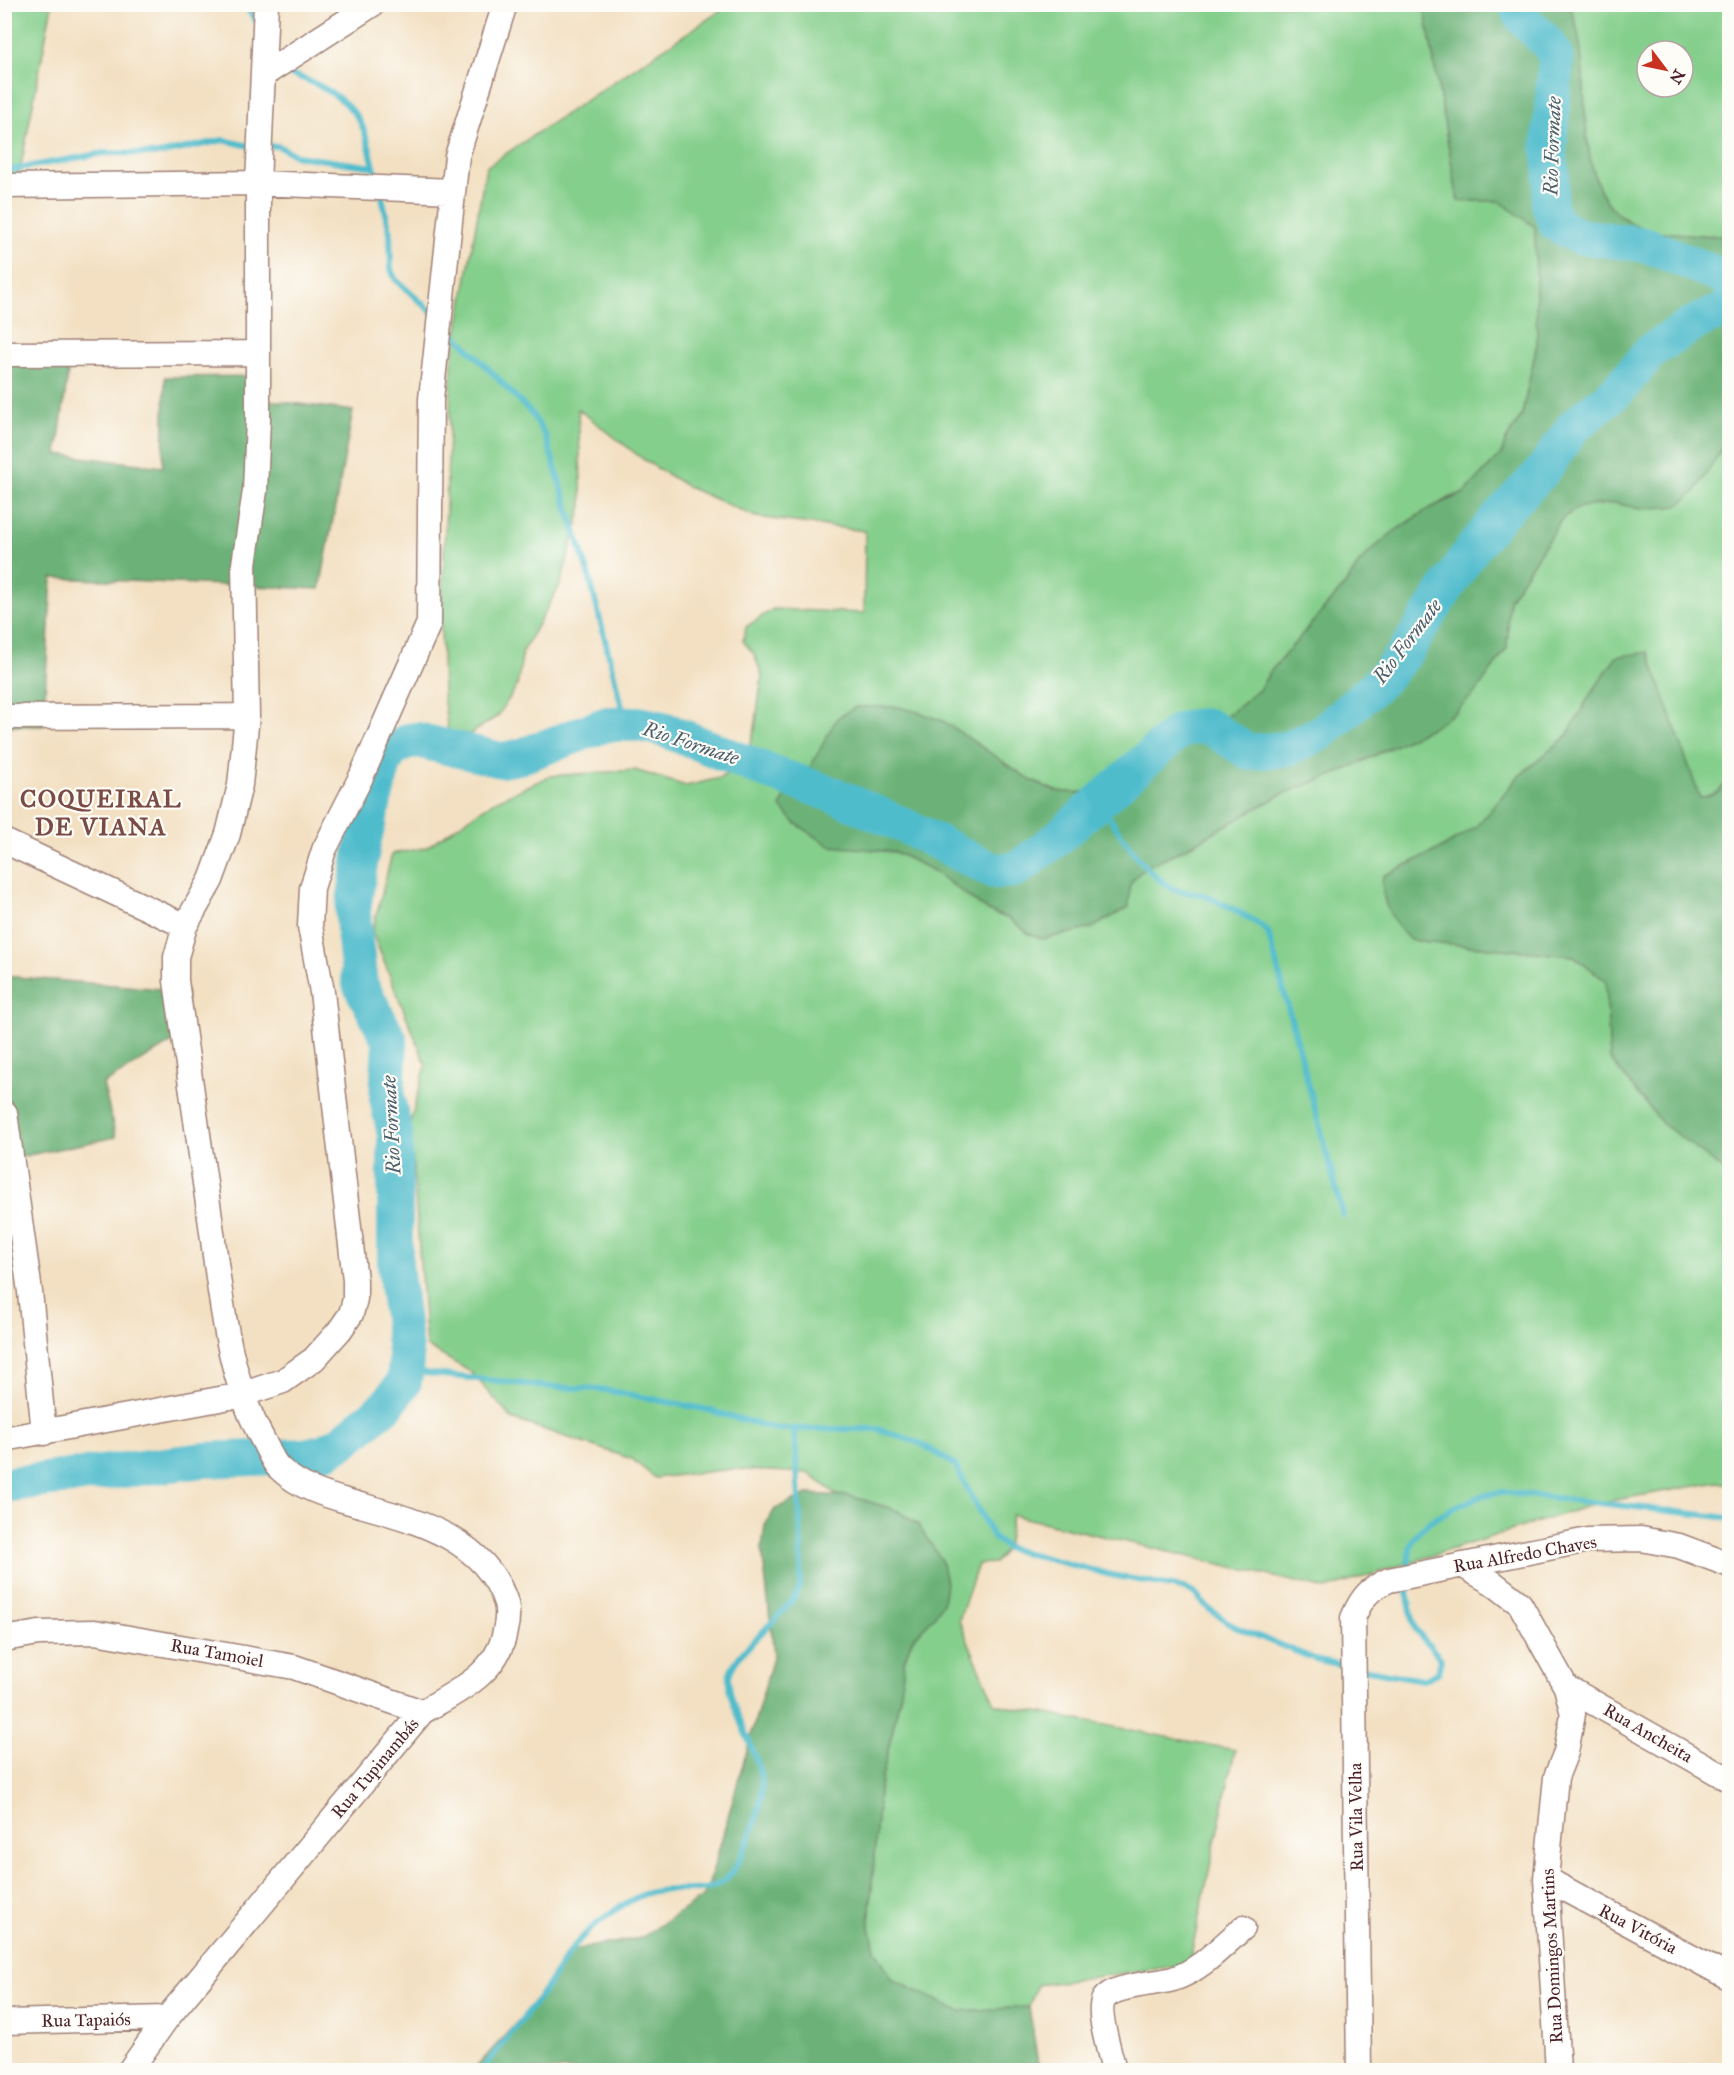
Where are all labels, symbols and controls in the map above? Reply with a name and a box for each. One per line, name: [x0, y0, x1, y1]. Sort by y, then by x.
north arrow: [1635, 39, 1695, 99]
text: N: [1665, 66, 1689, 88]
water label: Rio Formate: [1538, 96, 1566, 197]
water label: Rio Formate: [1367, 594, 1447, 689]
water label: Rio Formate: [639, 716, 742, 770]
district label: COQUEIRAL DE VIANA: [20, 784, 182, 842]
water label: Rio Formate: [376, 1074, 406, 1176]
street label: Rua Alfredo Chaves: [1452, 1531, 1598, 1577]
street label: Rua Tamoiel: [169, 1634, 265, 1672]
street label: Rua Ancheita: [1599, 1699, 1697, 1768]
street label: Rua Tupinambás: [327, 1713, 423, 1823]
street label: Rua Vila Velha: [1344, 1762, 1368, 1871]
street label: Rua Domingos Martins: [1536, 1868, 1569, 2044]
street label: Rua Vitória: [1595, 1899, 1681, 1959]
street label: Rua Tapaiós: [41, 2008, 131, 2032]

